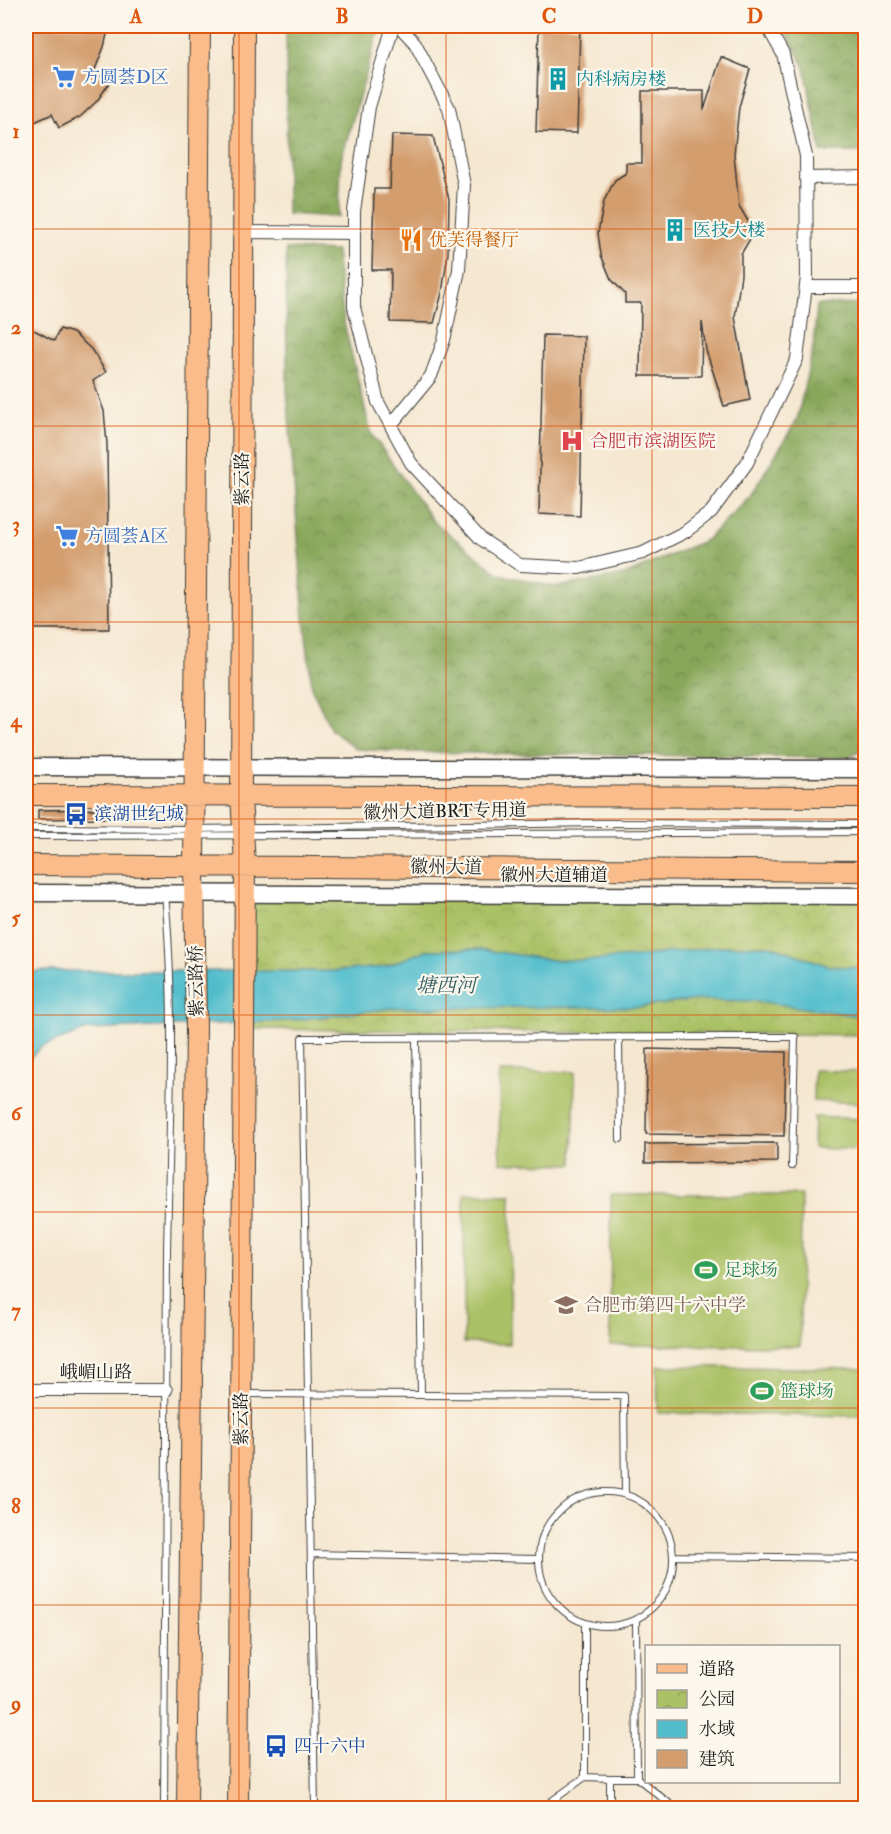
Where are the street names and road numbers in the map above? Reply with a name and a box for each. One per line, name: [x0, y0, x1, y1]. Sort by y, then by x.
street label: 紫云路: [231, 452, 254, 506]
street label: 徽州大道BRT专用道: [363, 799, 527, 824]
street label: 徽州大道: [410, 855, 482, 880]
street label: 徽州大道辅道: [500, 864, 608, 887]
street label: 紫云路桥: [184, 945, 209, 1017]
street label: 峨嵋山路: [60, 1361, 132, 1384]
street label: 紫云路: [230, 1392, 253, 1446]

